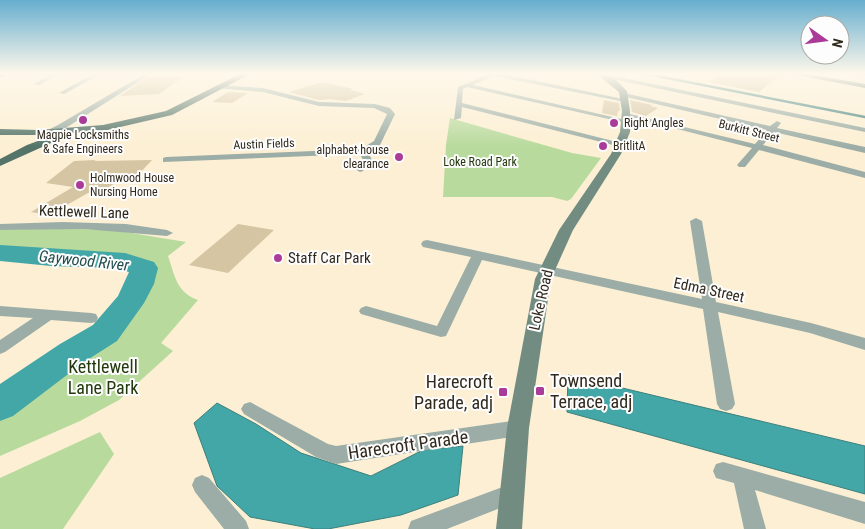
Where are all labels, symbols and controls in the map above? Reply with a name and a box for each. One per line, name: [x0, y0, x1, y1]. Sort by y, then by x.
north arrow: [800, 15, 850, 65]
text: N: [829, 37, 846, 49]
marker: Magpie Locksmiths & Safe Engineers: [77, 114, 89, 126]
place label: Right Angles: [624, 116, 684, 130]
marker: Right Angles: [608, 117, 620, 129]
street label: Burkitt Street: [717, 117, 781, 145]
place label: Magpie Locksmiths & Safe Engineers: [37, 128, 129, 156]
street label: Austin Fields: [233, 136, 295, 152]
place label: BritlitA: [613, 139, 646, 153]
marker: BritlitA: [597, 140, 609, 152]
place label: alphabet house clearance: [316, 143, 389, 171]
marker: alphabet house clearance: [393, 151, 405, 163]
park label: Loke Road Park: [443, 155, 517, 169]
place label: Holmwood House Nursing Home: [90, 171, 175, 199]
marker: Holmwood House Nursing Home: [74, 179, 86, 191]
street label: Kettlewell Lane: [39, 201, 129, 223]
water label: Gaywood River: [38, 246, 131, 275]
place label: Staff Car Park: [288, 249, 371, 267]
marker: Staff Car Park: [272, 252, 284, 264]
street label: Loke Road: [525, 268, 557, 332]
street label: Edma Street: [672, 274, 746, 306]
park label: Kettlewell Lane Park: [68, 356, 138, 398]
place label: Townsend Terrace, adj: [550, 370, 632, 412]
place label: Harecroft Parade, adj: [414, 371, 493, 413]
marker: Townsend Terrace, adj: [534, 385, 546, 397]
marker: Harecroft Parade, adj: [497, 386, 509, 398]
street label: Harecroft Parade: [347, 426, 469, 463]

